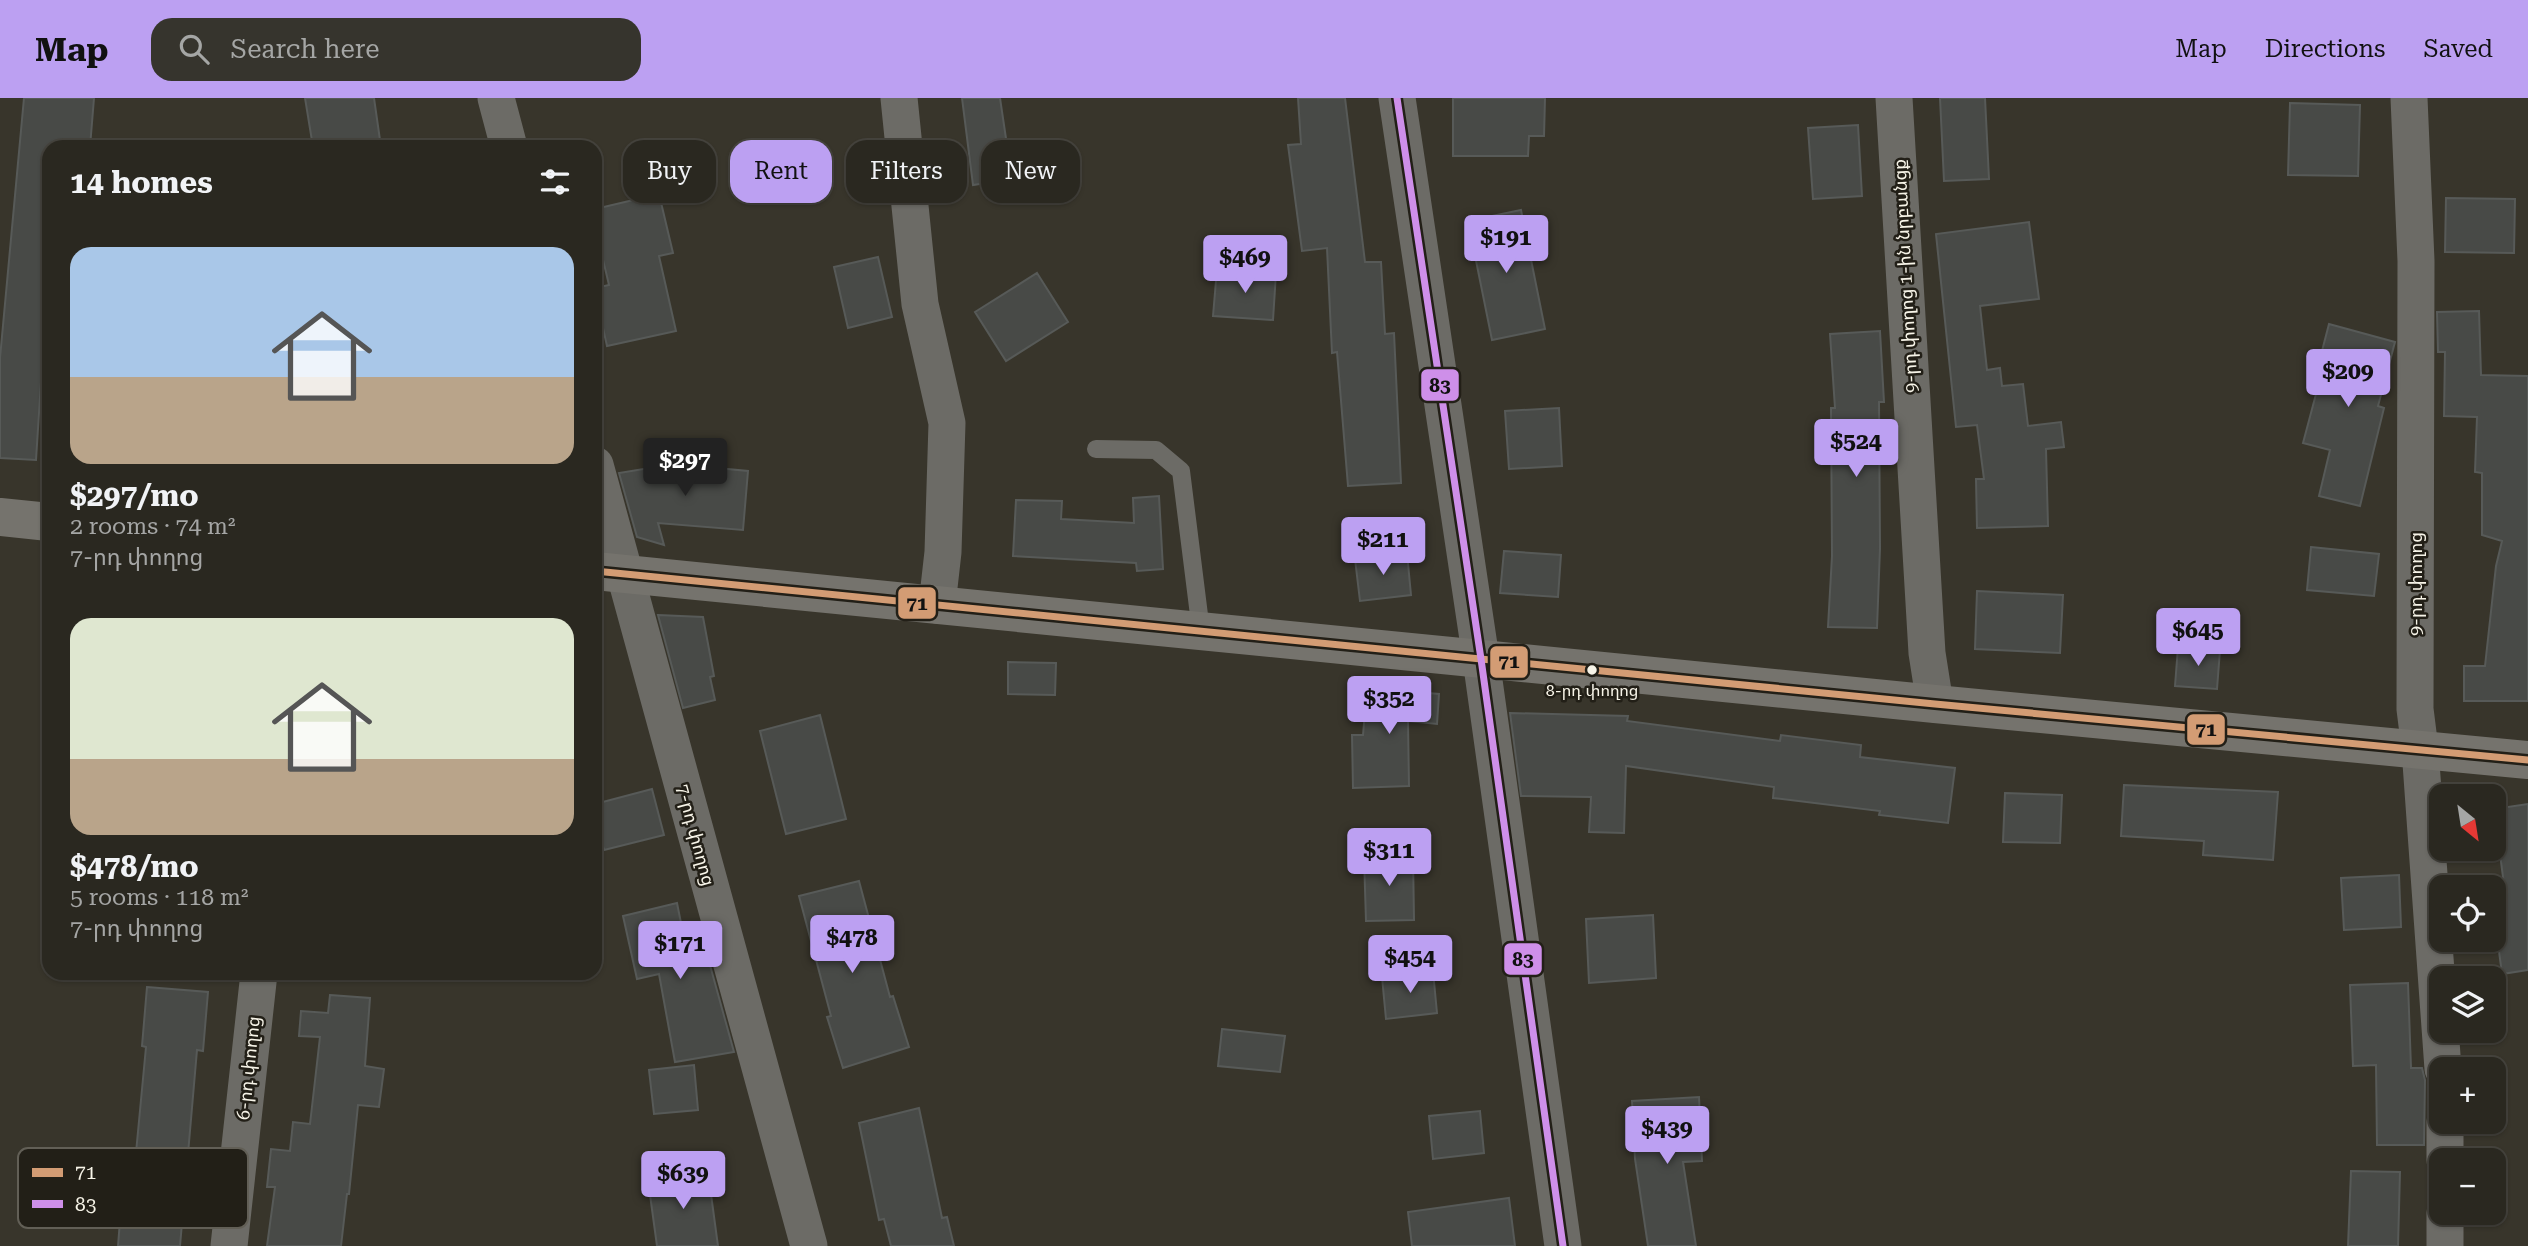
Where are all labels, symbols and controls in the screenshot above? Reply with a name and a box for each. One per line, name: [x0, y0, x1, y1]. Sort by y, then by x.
search box: [151, 18, 641, 81]
text: Map: [35, 30, 109, 69]
icon: search: [175, 30, 213, 68]
text: Search here: [231, 34, 380, 64]
text: Map: [2175, 35, 2227, 63]
text: Directions: [2265, 35, 2385, 63]
text: Saved: [2423, 35, 2493, 63]
chip: Buy: [623, 140, 716, 203]
chip: Rent: [730, 140, 832, 203]
chip: Filters: [846, 140, 967, 203]
chip: New: [981, 140, 1080, 203]
street label: 9-րդ փողոց 1-ին նրբանցք: [1888, 159, 1922, 393]
icon: filters: [536, 163, 574, 201]
text: 14 homes: [70, 165, 213, 200]
pin: $191: [1465, 216, 1547, 275]
text: $191: [1480, 224, 1532, 251]
pin: $469: [1204, 236, 1286, 295]
text: $469: [1219, 244, 1271, 271]
icon: home: [259, 293, 385, 419]
pin: $209: [2307, 350, 2389, 409]
text: $209: [2322, 358, 2374, 385]
line badge: 83: [1420, 368, 1460, 402]
text: 83: [1429, 374, 1451, 397]
pin: $524: [1815, 420, 1897, 479]
text: $524: [1830, 428, 1882, 455]
pin: $297: [644, 438, 726, 498]
text: $297: [659, 447, 711, 474]
text: $297/mo: [70, 478, 199, 513]
text: 2 rooms · 74 m²: [70, 513, 236, 540]
pin: $211: [1342, 518, 1424, 577]
text: $211: [1357, 526, 1409, 553]
street label: 9-րդ փողոց: [2405, 532, 2426, 636]
text: 7-րդ փողոց: [70, 544, 203, 571]
line badge: 71: [897, 586, 937, 620]
text: 71: [906, 592, 928, 615]
pin: $645: [2157, 608, 2239, 668]
text: $645: [2172, 617, 2224, 644]
line badge: 71: [1489, 645, 1529, 679]
text: 71: [1498, 650, 1520, 673]
marker: 8-րդ փողոց: [1585, 663, 1599, 677]
icon: home: [259, 664, 385, 790]
pin: $352: [1348, 676, 1430, 736]
place label: 8-րդ փողոց: [1546, 681, 1638, 700]
text: $352: [1363, 685, 1415, 712]
line badge: 71: [2186, 713, 2226, 746]
text: 71: [2195, 718, 2217, 741]
street label: 7-րդ փողոց: [672, 782, 720, 888]
north arrow: [2429, 784, 2506, 861]
map controls: [2429, 784, 2506, 1225]
pin: $311: [1348, 828, 1430, 888]
text: $311: [1363, 837, 1415, 864]
text: $478/mo: [70, 849, 199, 884]
button: locate: [2429, 875, 2506, 952]
text: 5 rooms · 118 m²: [70, 884, 248, 911]
text: 7-րդ փողոց: [70, 915, 203, 942]
pin: $478: [811, 916, 893, 975]
pin: $171: [639, 922, 721, 981]
text: $478: [826, 924, 878, 951]
text: $171: [654, 930, 706, 957]
pin: $454: [1369, 936, 1451, 995]
line badge: 83: [1503, 942, 1543, 976]
text: $454: [1384, 944, 1436, 971]
text: 83: [1512, 948, 1534, 971]
button: layers: [2429, 966, 2506, 1043]
street label: 6-րդ փողոց: [232, 1015, 264, 1121]
button: +: [2429, 1057, 2506, 1134]
pin: $439: [1626, 1107, 1708, 1166]
text: $439: [1641, 1115, 1693, 1142]
legend: [18, 1148, 248, 1228]
button: −: [2429, 1148, 2506, 1225]
pin: $639: [642, 1152, 724, 1211]
text: $639: [657, 1160, 709, 1187]
text: 71: [75, 1161, 96, 1184]
text: 83: [75, 1193, 96, 1216]

